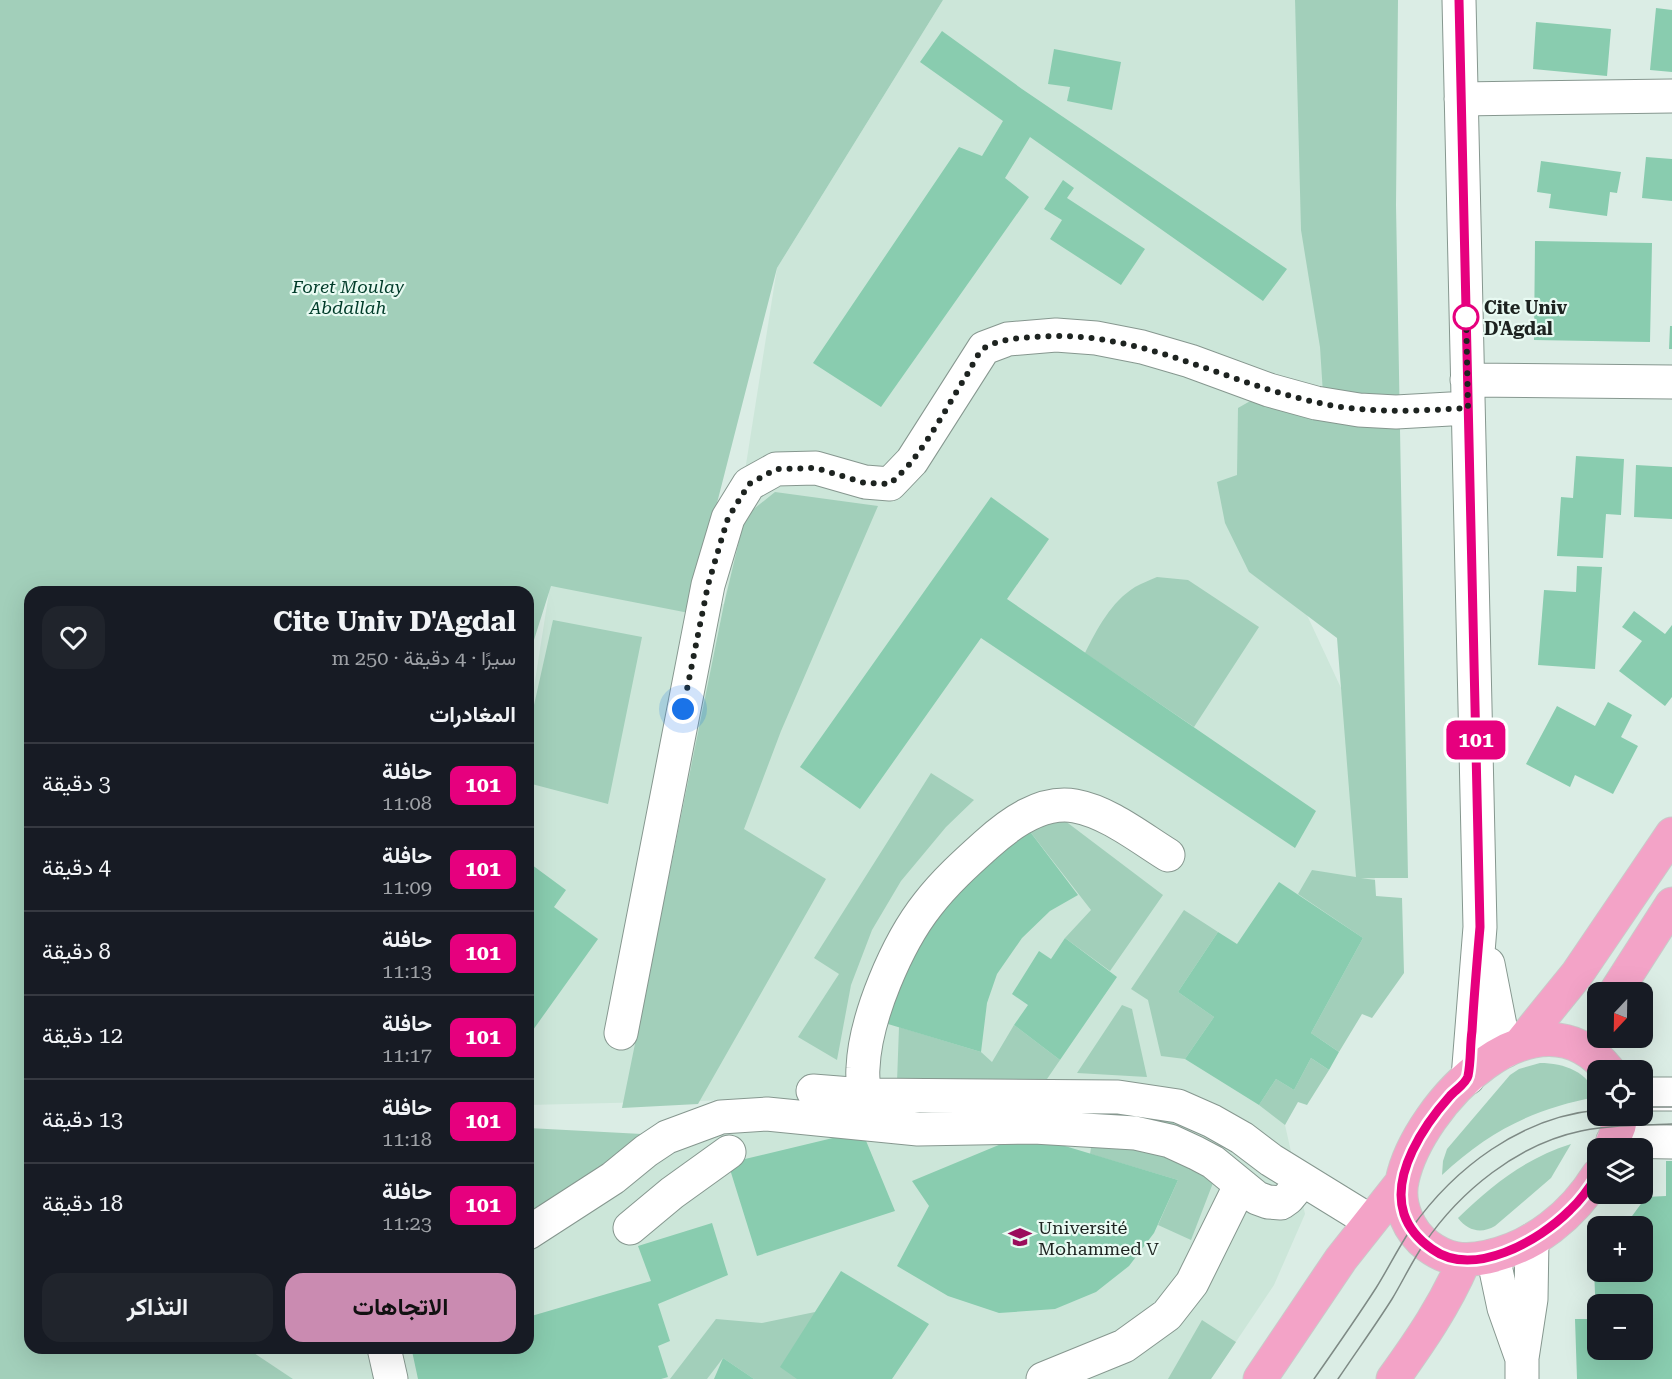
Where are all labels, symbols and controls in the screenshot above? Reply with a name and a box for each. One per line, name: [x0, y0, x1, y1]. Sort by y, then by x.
park label: Foret Moulay Abdallah: [291, 276, 405, 318]
place label: Cite Univ D'Agdal: [1484, 297, 1567, 339]
marker: Cite Univ D'Agdal: [1453, 304, 1479, 330]
text: Cite Univ D'Agdal: [273, 605, 516, 638]
button: heart: [42, 606, 105, 669]
text: سيرًا · 4 دقيقة · 250 m: [331, 646, 516, 670]
your location: [668, 694, 698, 724]
text: المغادرات: [430, 702, 516, 727]
line badge: 101: [1442, 720, 1510, 760]
text: 101: [1458, 728, 1494, 752]
text: حافلة: [382, 759, 432, 784]
text: 3 دقيقة: [42, 771, 111, 796]
text: 101: [465, 773, 501, 797]
text: 11:08: [382, 791, 432, 815]
text: حافلة: [382, 843, 432, 868]
text: 4 دقيقة: [42, 855, 111, 880]
text: 101: [465, 857, 501, 881]
text: 11:09: [382, 875, 432, 899]
text: حافلة: [382, 927, 432, 952]
text: 8 دقيقة: [42, 939, 111, 964]
text: 101: [465, 941, 501, 965]
text: 11:13: [382, 959, 432, 983]
north arrow: [1587, 982, 1653, 1048]
map controls: [1587, 982, 1653, 1360]
text: حافلة: [382, 1011, 432, 1036]
text: 12 دقيقة: [42, 1023, 123, 1048]
text: 101: [465, 1025, 501, 1049]
text: 11:17: [382, 1043, 432, 1067]
button: locate: [1587, 1060, 1653, 1126]
text: حافلة: [382, 1095, 432, 1120]
text: 13 دقيقة: [42, 1107, 123, 1132]
text: 101: [465, 1109, 501, 1133]
text: 11:18: [382, 1127, 432, 1151]
button: layers: [1587, 1138, 1653, 1204]
text: حافلة: [382, 1179, 432, 1204]
text: 18 دقيقة: [42, 1191, 123, 1216]
text: 101: [465, 1193, 501, 1217]
text: 11:23: [382, 1211, 432, 1235]
button: +: [1587, 1216, 1653, 1282]
place label: Université Mohammed V: [1038, 1217, 1159, 1259]
school or university icon: Université Mohammed V: [1007, 1224, 1033, 1250]
button: التذاكر: [42, 1273, 273, 1342]
button: الاتجاهات: [285, 1273, 516, 1342]
button: −: [1587, 1294, 1653, 1360]

